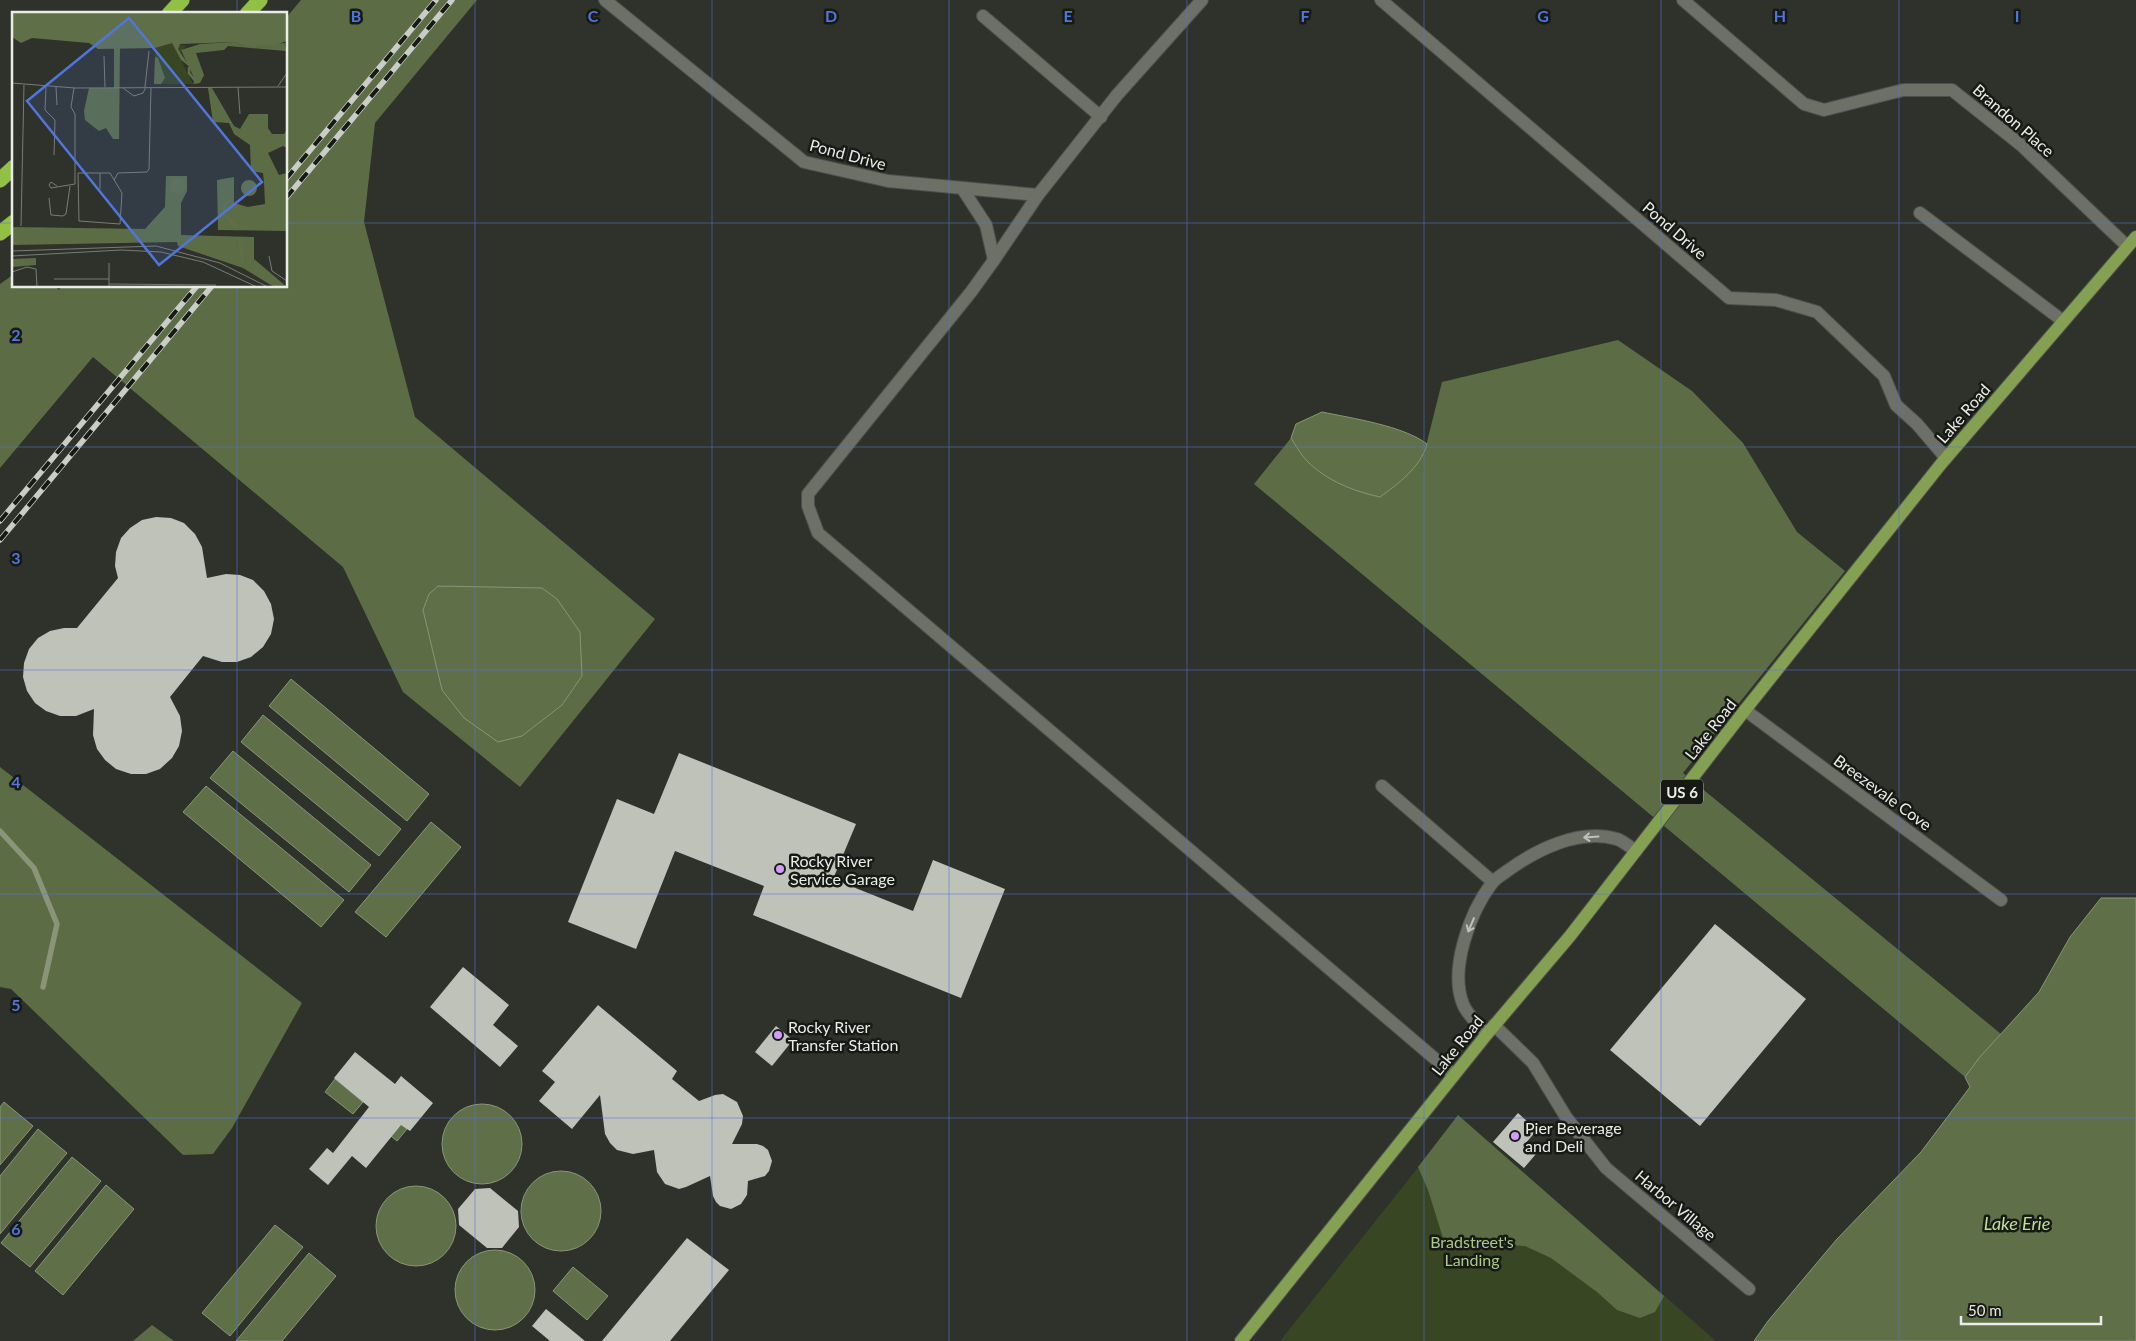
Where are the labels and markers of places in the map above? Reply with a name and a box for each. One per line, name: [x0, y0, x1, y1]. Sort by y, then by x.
place label: Rocky River Service Garage: [790, 851, 895, 888]
marker: Rocky River Service Garage: [774, 863, 786, 875]
place label: Rocky River Transfer Station: [788, 1017, 898, 1054]
marker: Rocky River Transfer Station: [772, 1029, 784, 1041]
place label: Pier Beverage and Deli: [1525, 1118, 1622, 1155]
marker: Pier Beverage and Deli: [1509, 1130, 1521, 1142]

